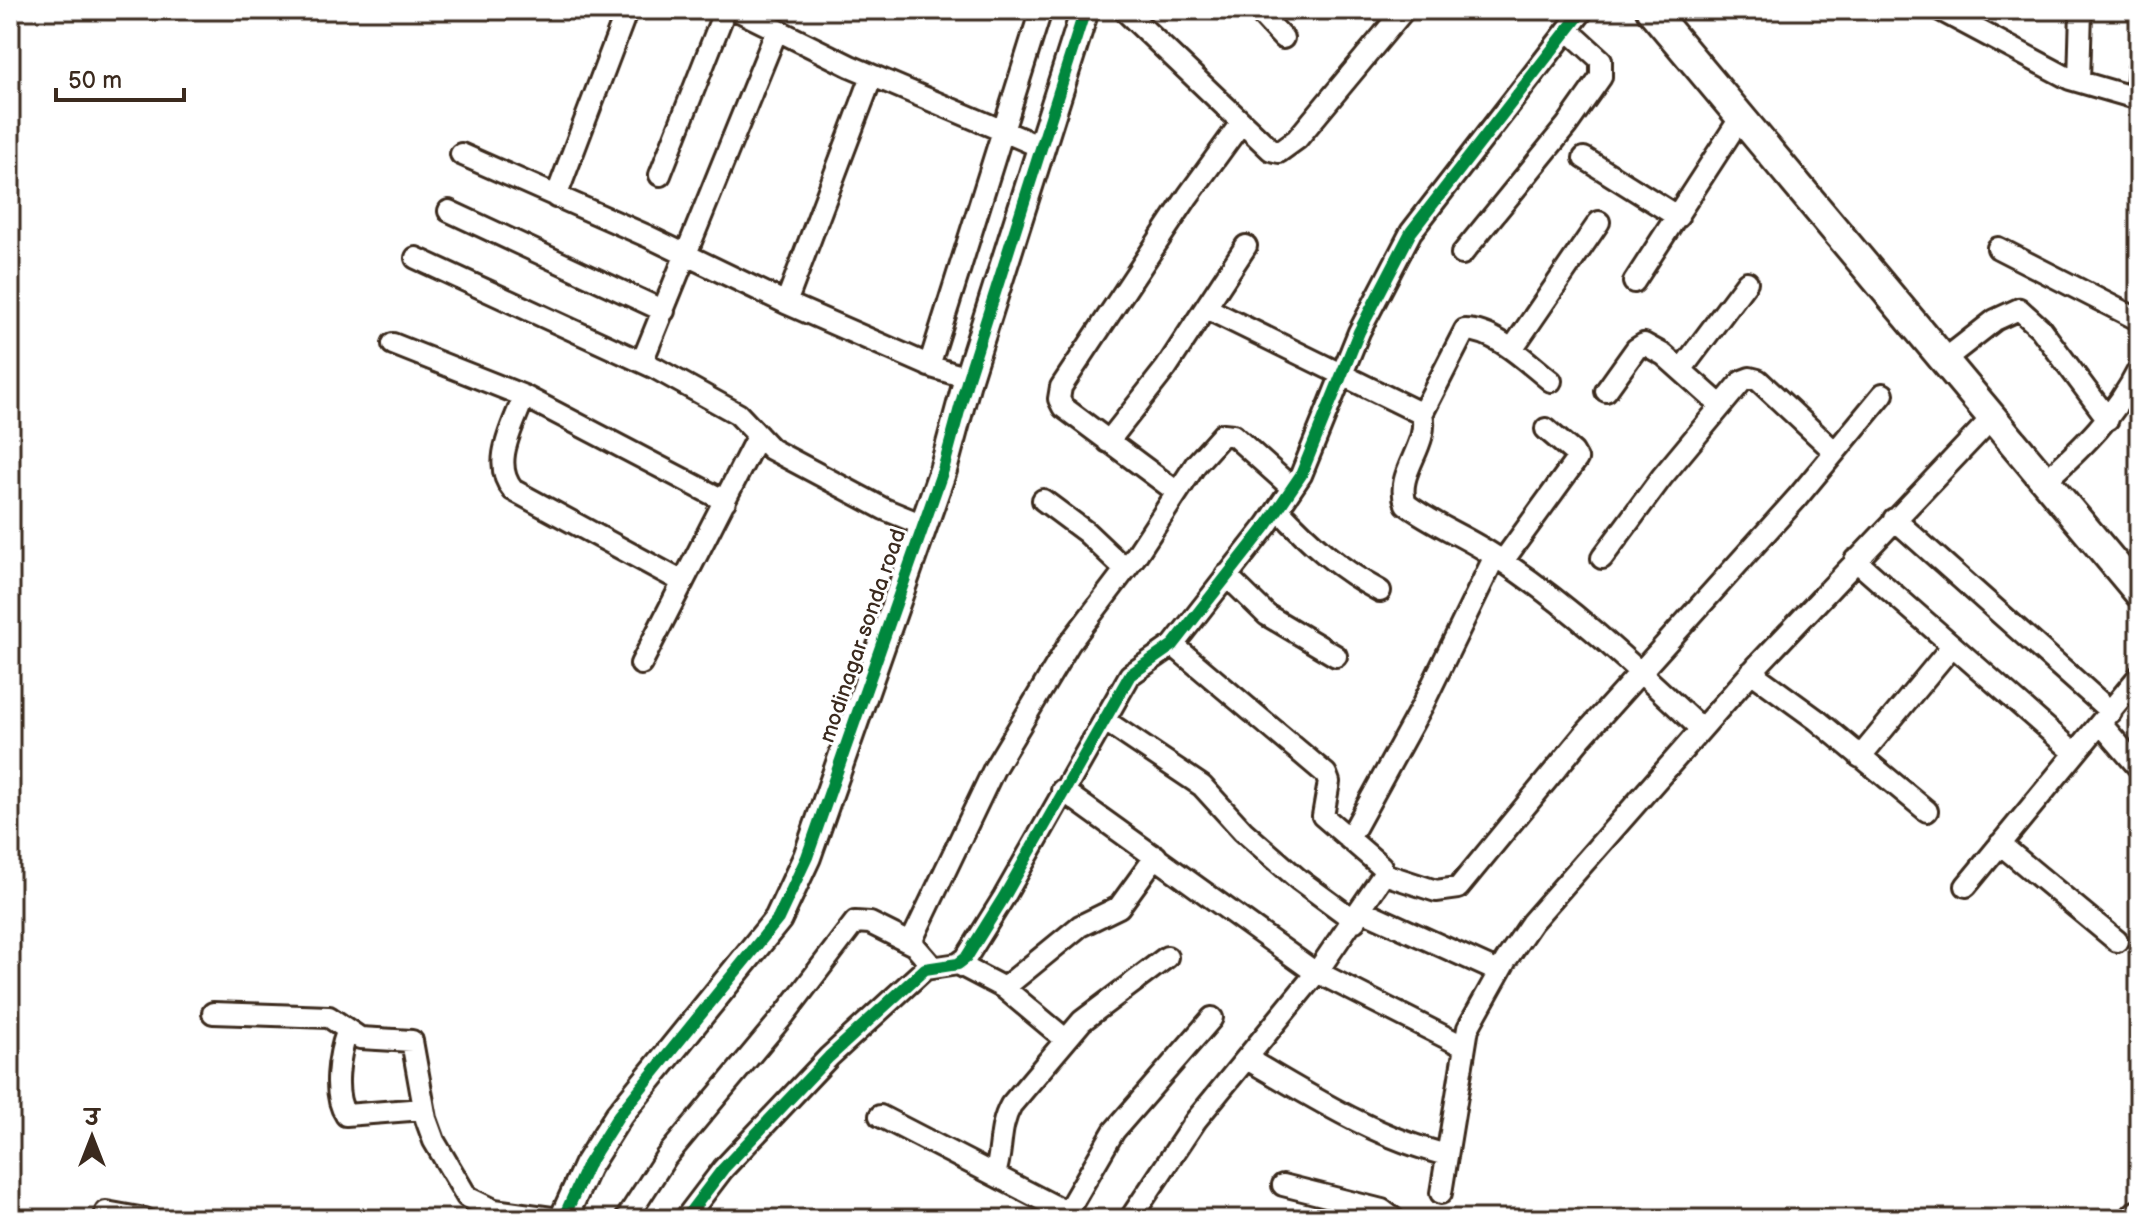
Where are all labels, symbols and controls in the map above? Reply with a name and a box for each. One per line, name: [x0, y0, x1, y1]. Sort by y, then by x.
scale bar: [56, 52, 184, 102]
text: 50 m: [68, 66, 122, 95]
street label: modinagar sonda road: [814, 526, 912, 746]
north arrow: [52, 1097, 132, 1177]
text: उ: [83, 1105, 102, 1132]

